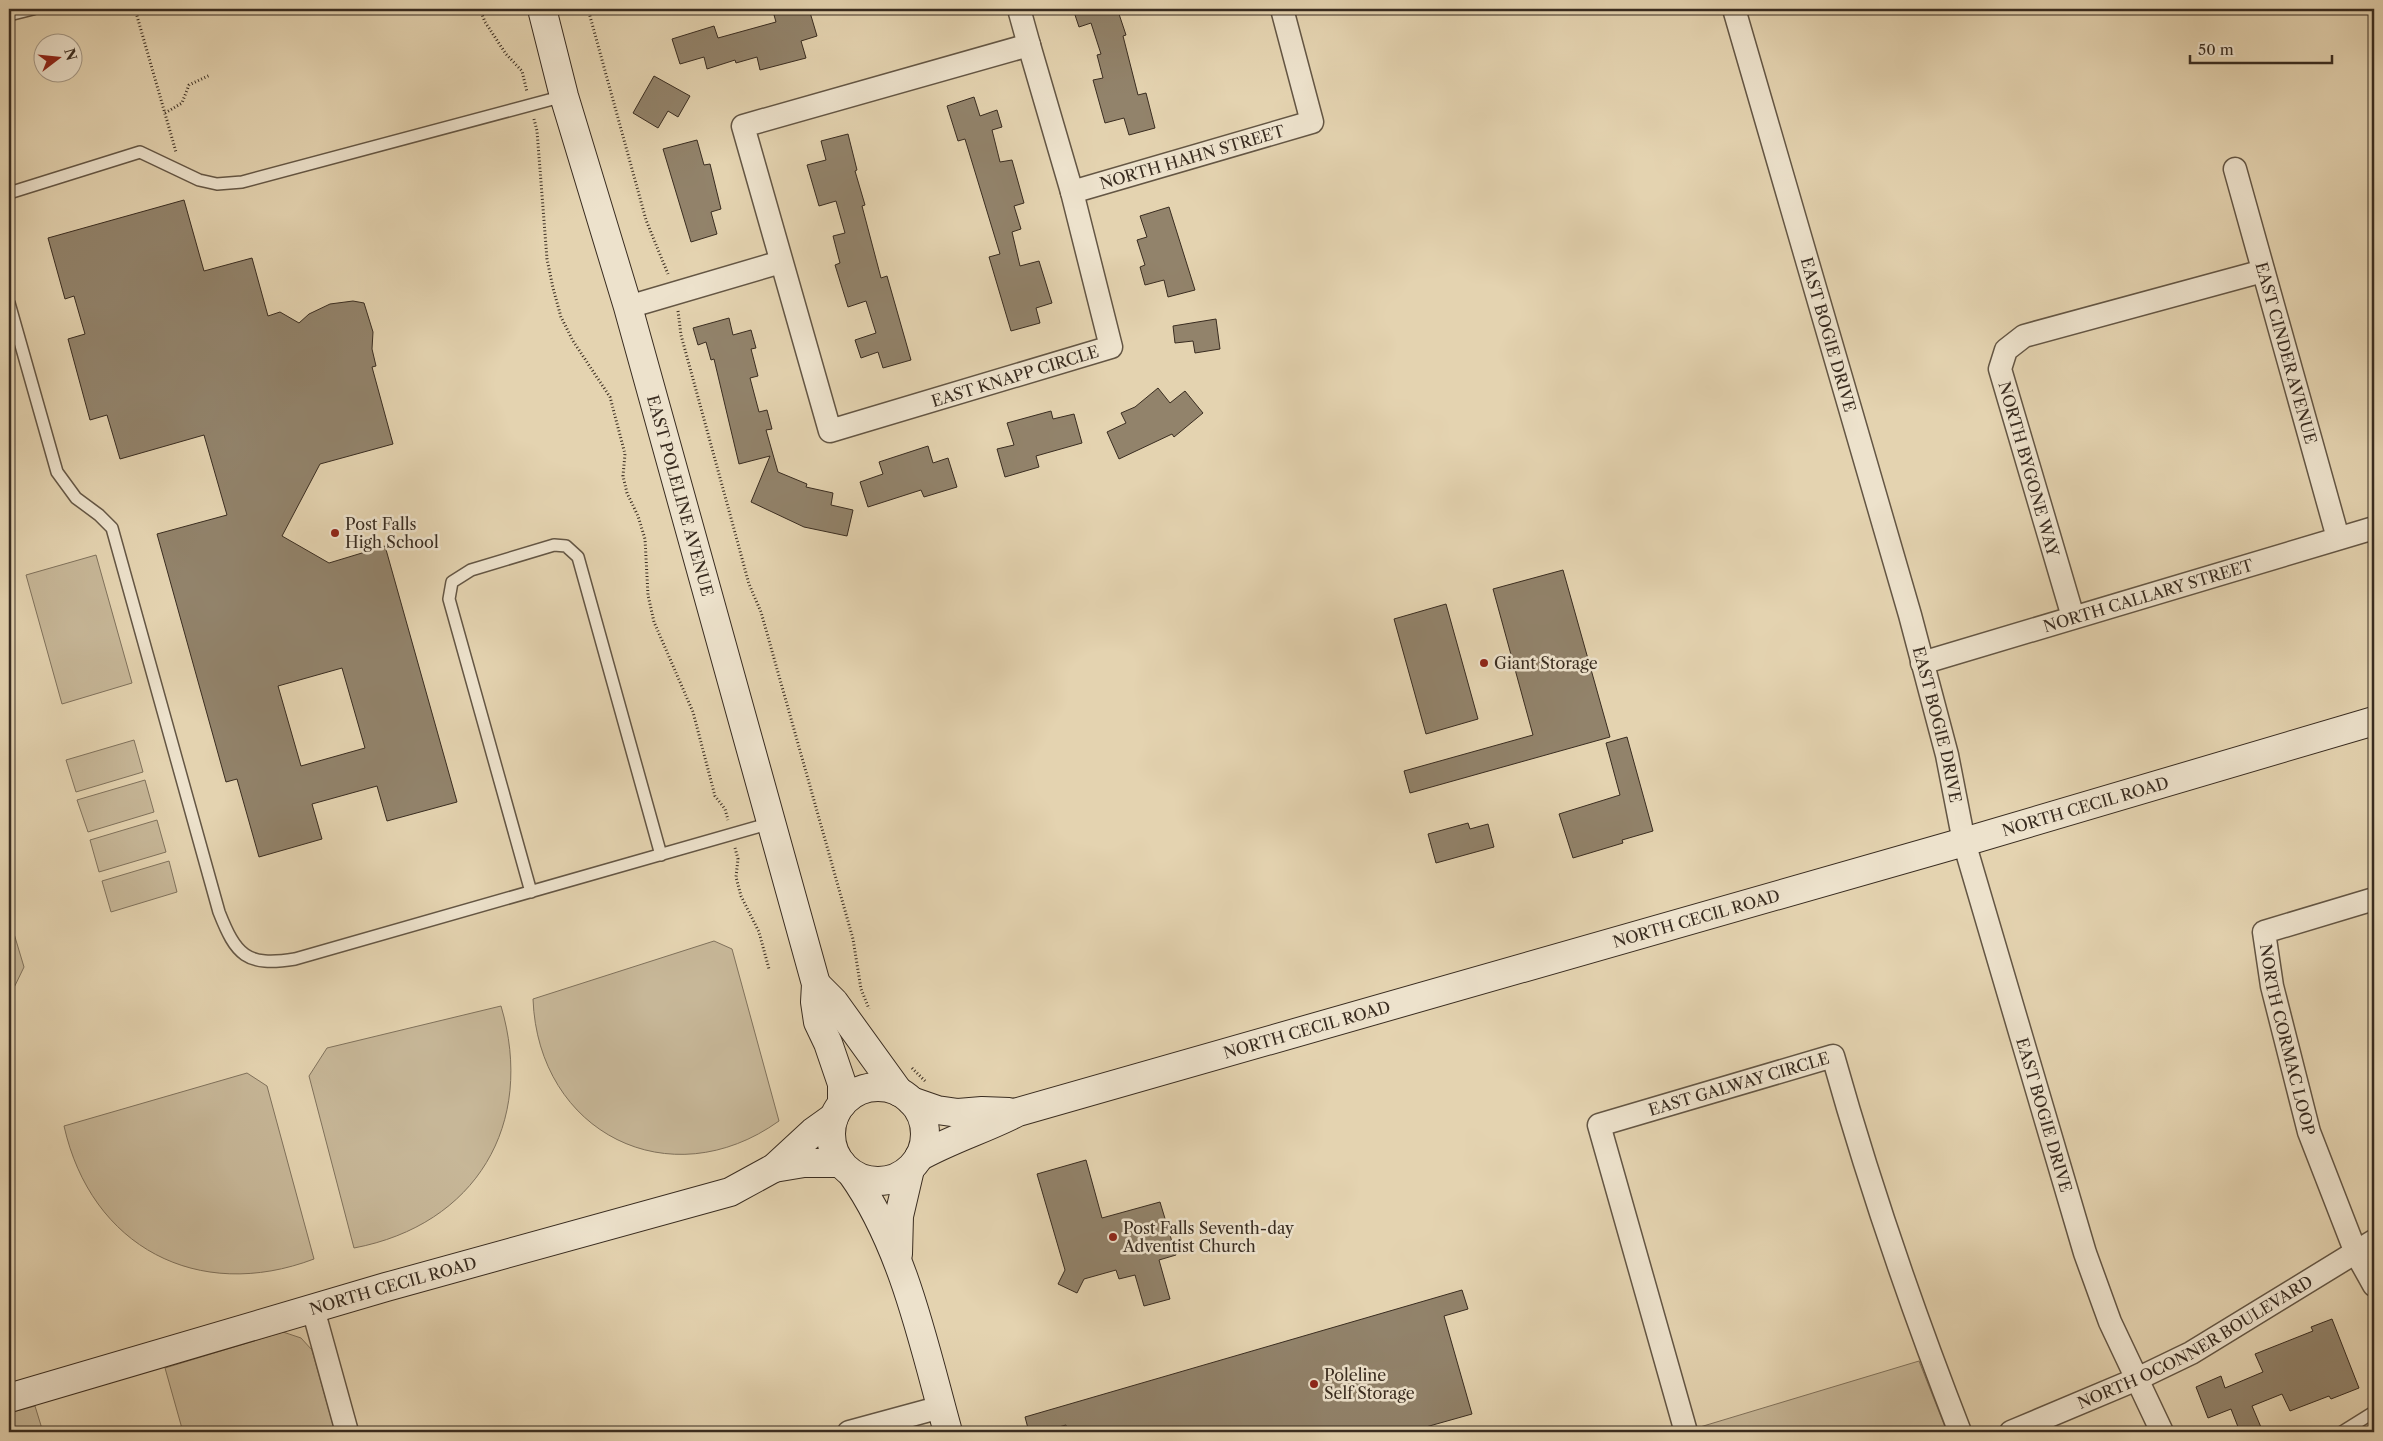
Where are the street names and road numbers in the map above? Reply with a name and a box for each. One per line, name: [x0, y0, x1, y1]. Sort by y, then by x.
street label: NORTH HAHN STREET: [1097, 121, 1287, 193]
street label: EAST BOGIE DRIVE: [1797, 255, 1860, 414]
street label: EAST CINDER AVENUE: [2251, 260, 2321, 446]
street label: EAST KNAPP CIRCLE: [929, 341, 1101, 411]
street label: NORTH BYGONE WAY: [1994, 379, 2064, 559]
street label: EAST POLELINE AVENUE: [643, 393, 718, 598]
street label: NORTH CALLARY STREET: [2041, 555, 2255, 636]
street label: EAST BOGIE DRIVE: [1909, 644, 1966, 804]
street label: NORTH CECIL ROAD: [2000, 772, 2171, 840]
street label: NORTH CECIL ROAD: [1610, 885, 1782, 952]
street label: NORTH CORMAC LOOP: [2256, 942, 2320, 1138]
street label: NORTH CECIL ROAD: [1221, 996, 1393, 1063]
street label: EAST BOGIE DRIVE: [2012, 1035, 2077, 1195]
street label: EAST GALWAY CIRCLE: [1646, 1048, 1832, 1120]
street label: NORTH CECIL ROAD: [307, 1252, 479, 1319]
street label: NORTH OCONNER BOULEVARD: [2074, 1271, 2316, 1413]

